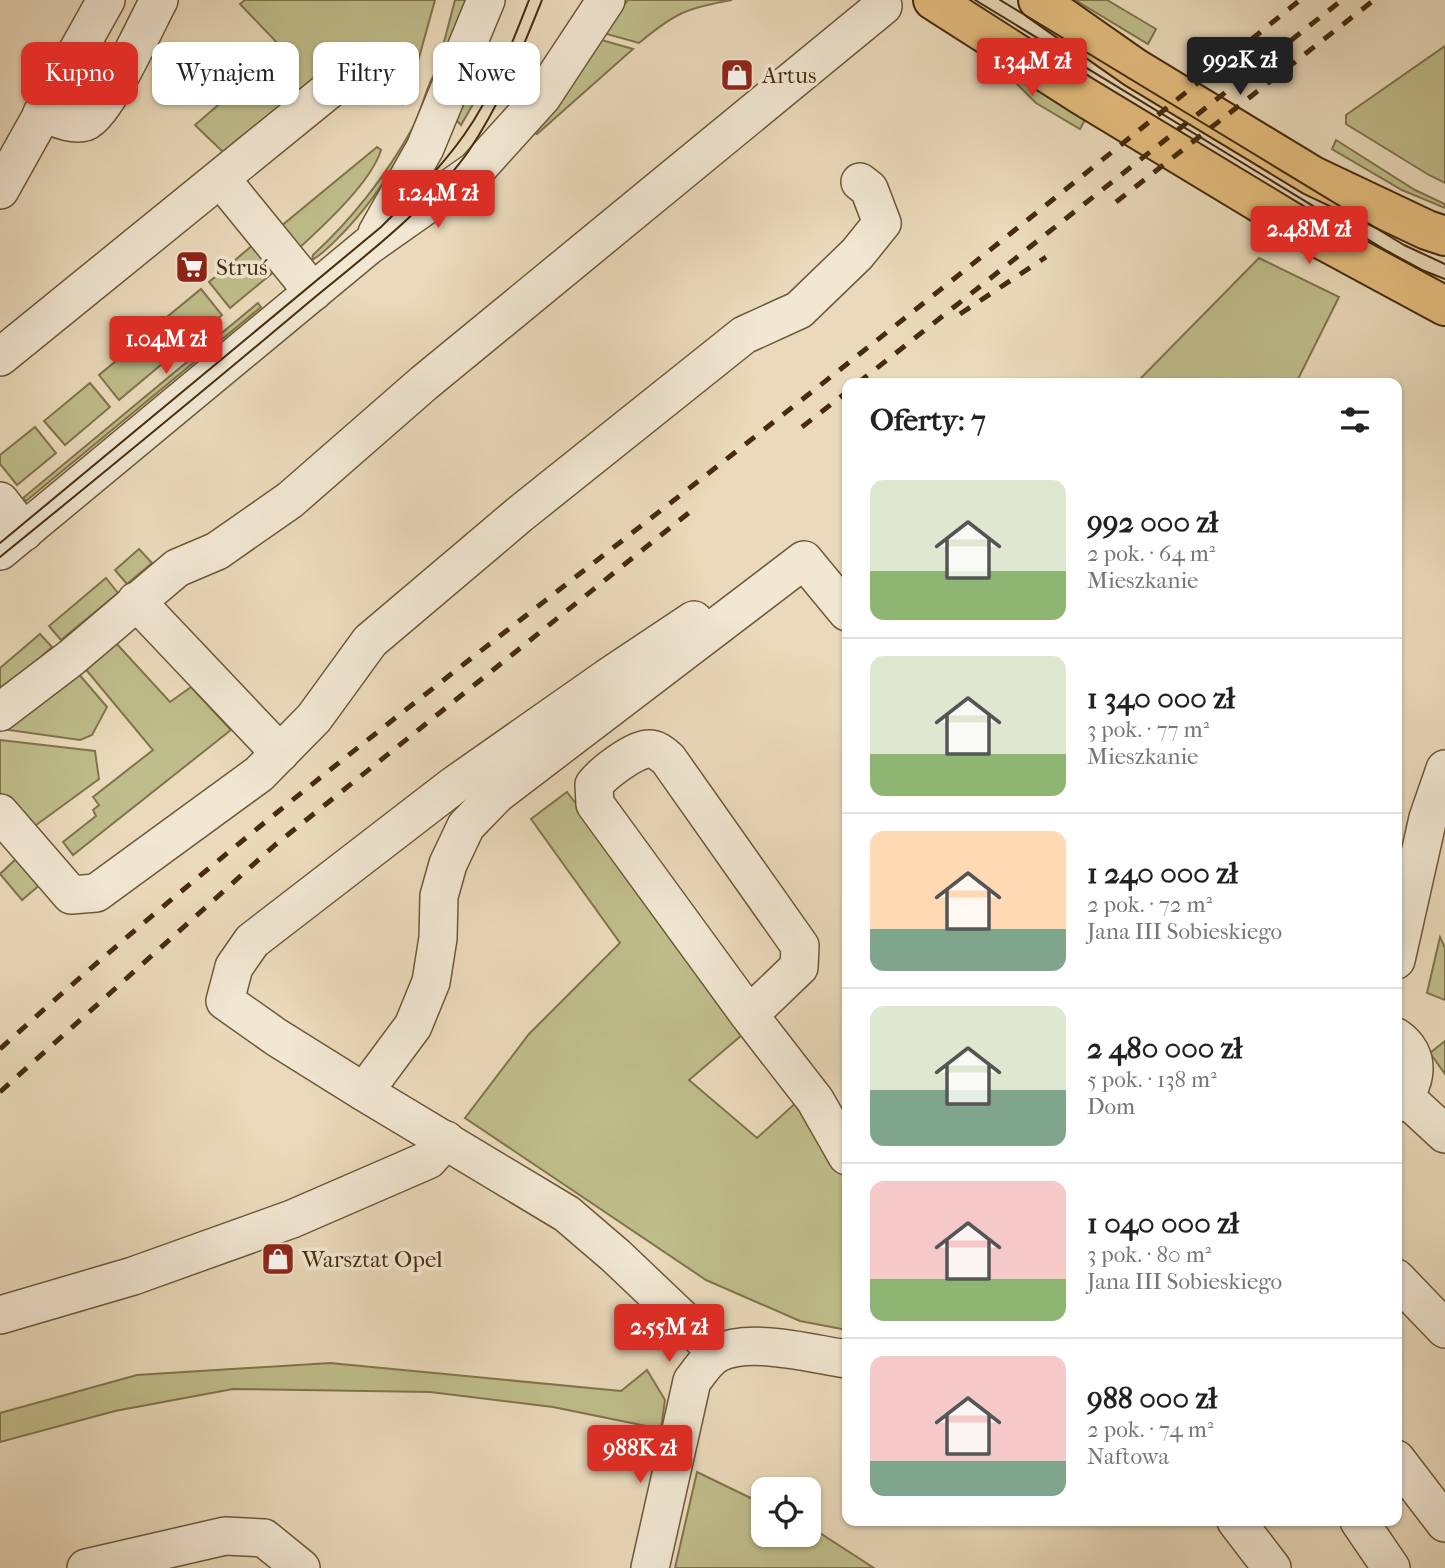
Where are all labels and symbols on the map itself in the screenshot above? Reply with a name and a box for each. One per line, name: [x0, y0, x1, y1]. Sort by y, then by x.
pin: 1.34M zł: [960, 38, 1104, 98]
pin: 992K zł: [1175, 38, 1305, 97]
shop icon: Artus: [718, 56, 756, 94]
place label: Artus: [761, 62, 817, 89]
pin: 1.24M zł: [366, 170, 510, 230]
pin: 2.48M zł: [1237, 206, 1381, 266]
supermarket icon: Struś: [173, 248, 211, 286]
place label: Struś: [216, 254, 268, 281]
pin: 1.04M zł: [94, 316, 238, 376]
shop icon: Warsztat Opel: [259, 1240, 297, 1278]
place label: Warsztat Opel: [301, 1246, 443, 1273]
pin: 2.55M zł: [597, 1304, 741, 1364]
pin: 988K zł: [575, 1426, 705, 1485]

